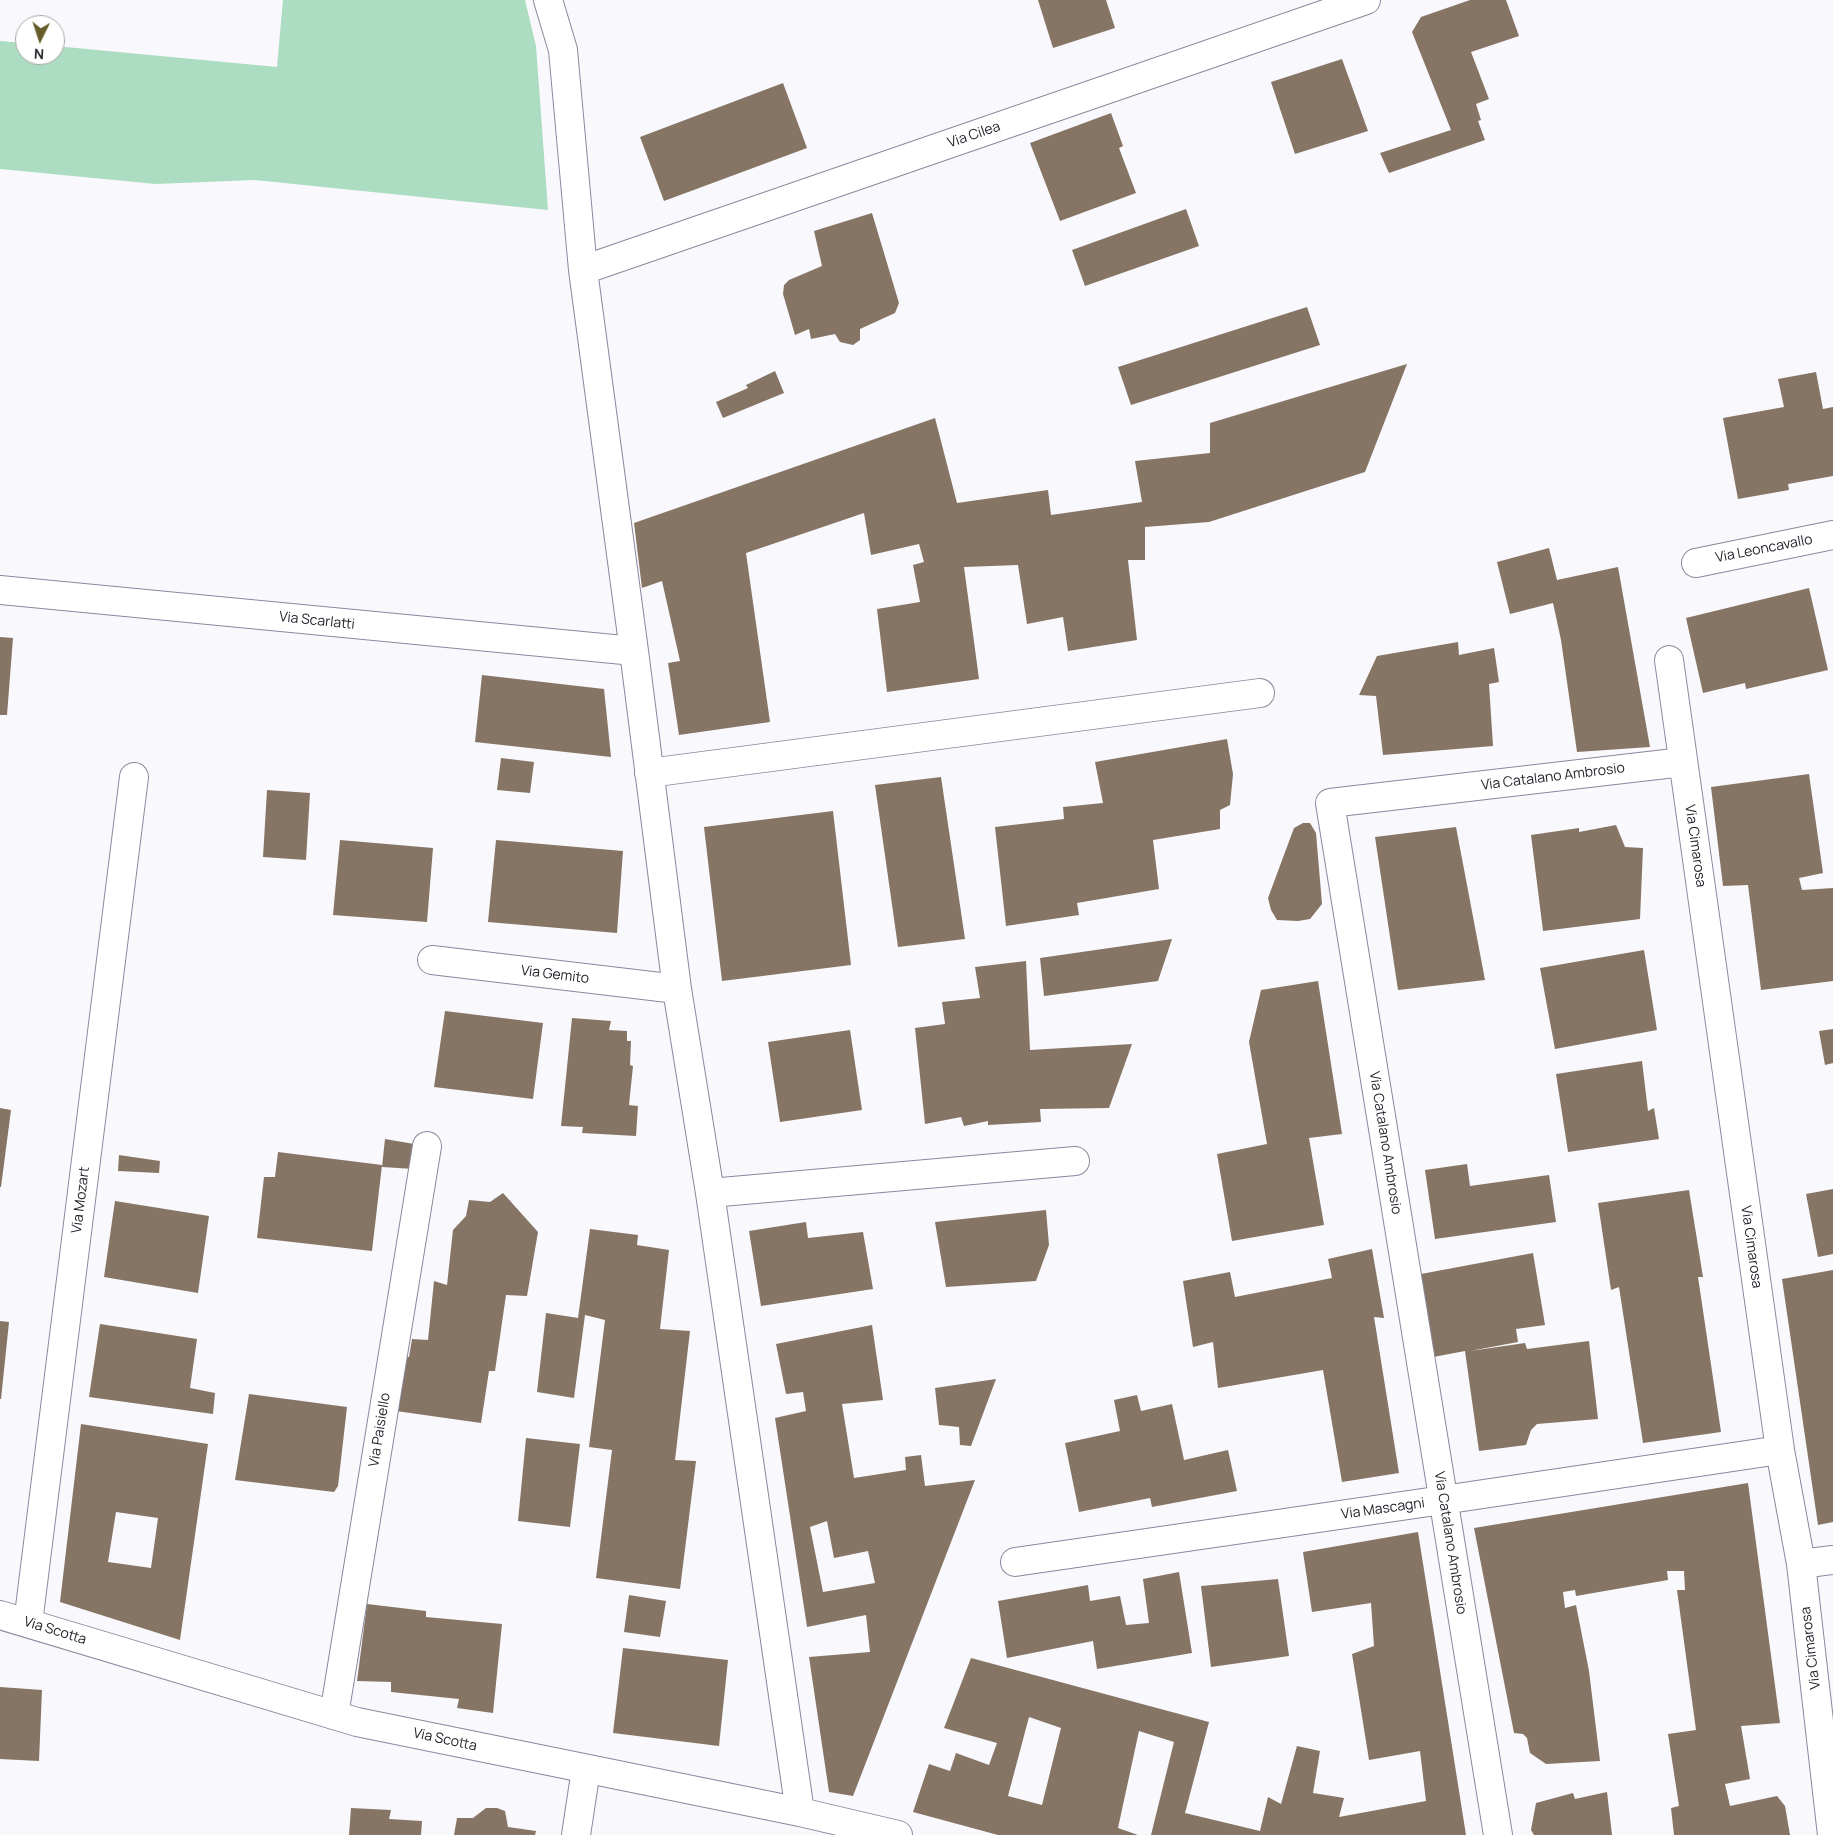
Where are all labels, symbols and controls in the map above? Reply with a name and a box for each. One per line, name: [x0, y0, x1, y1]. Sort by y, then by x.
north arrow: [15, 15, 65, 65]
text: N: [33, 45, 45, 64]
street label: Via Cilea: [946, 118, 1002, 152]
street label: Via Leoncavallo: [1714, 531, 1814, 567]
street label: Via Scarlatti: [278, 609, 356, 633]
street label: Via Catalano Ambrosio: [1480, 760, 1626, 794]
street label: Via Cimarosa: [1681, 804, 1709, 888]
street label: Via Gemito: [520, 962, 590, 988]
street label: Via Catalano Ambrosio: [1365, 1070, 1405, 1216]
street label: Via Mozart: [69, 1166, 93, 1234]
street label: Via Cimarosa: [1737, 1205, 1765, 1289]
street label: Via Paisiello: [366, 1392, 394, 1468]
street label: Via Catalano Ambrosio: [1430, 1470, 1470, 1616]
street label: Via Mascagni: [1340, 1495, 1426, 1523]
street label: Via Cimarosa: [1798, 1606, 1824, 1690]
street label: Via Scotta: [22, 1614, 88, 1648]
street label: Via Scotta: [412, 1725, 478, 1755]

